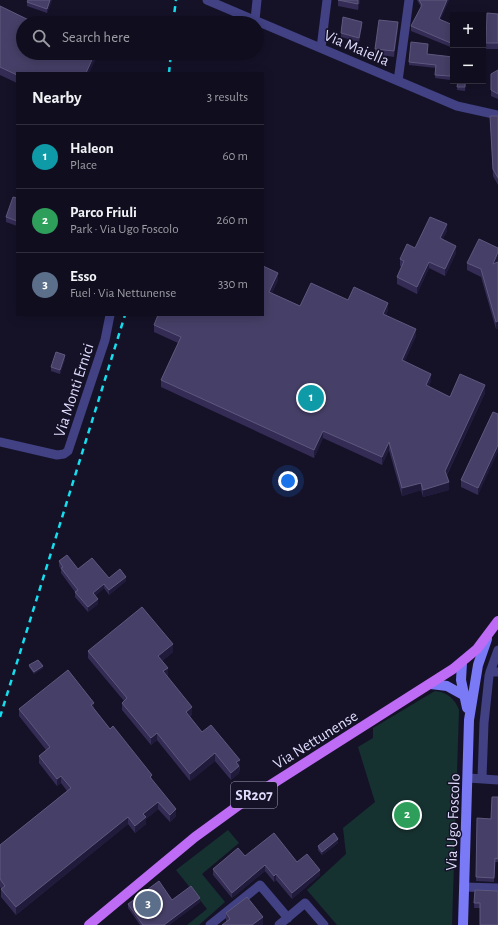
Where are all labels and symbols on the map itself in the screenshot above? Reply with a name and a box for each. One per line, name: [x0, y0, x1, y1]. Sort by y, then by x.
street label: Via Maiella: [322, 27, 392, 69]
street label: Via Monti Ernici: [51, 341, 97, 439]
pin: 1: [298, 383, 324, 413]
your location: [278, 471, 298, 491]
street label: Via Nettunense: [270, 708, 361, 772]
street label: Via Ugo Foscolo: [443, 773, 463, 871]
road number: SR207: [231, 782, 277, 808]
pin: 2: [394, 800, 420, 830]
pin: 3: [135, 889, 161, 919]

